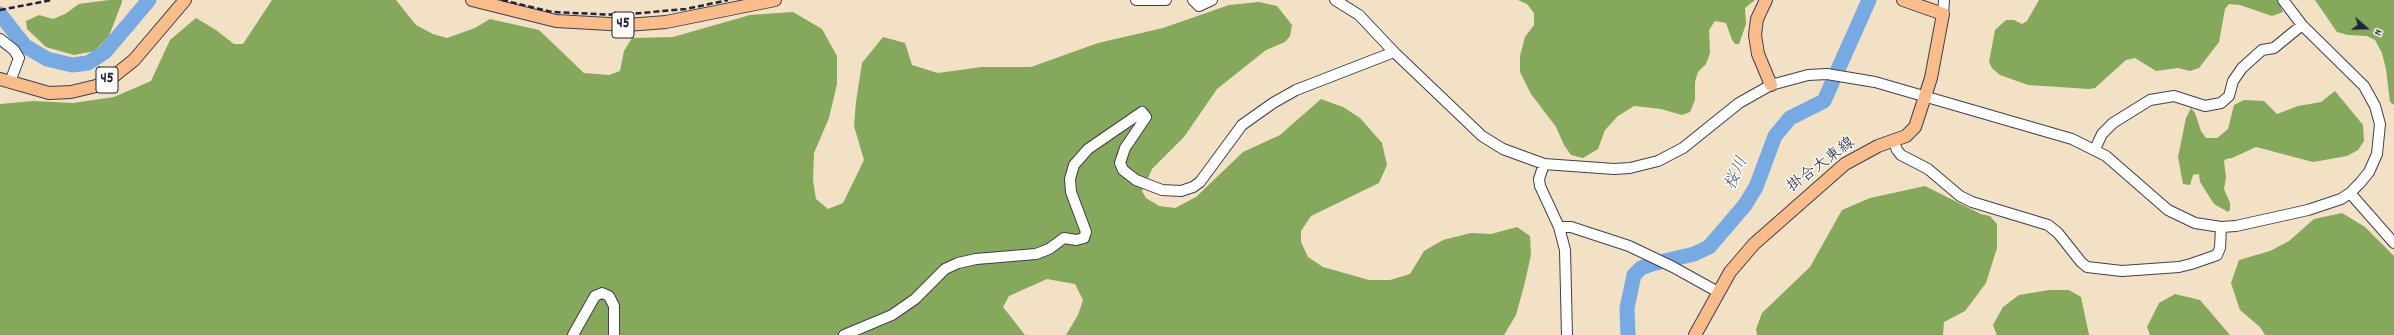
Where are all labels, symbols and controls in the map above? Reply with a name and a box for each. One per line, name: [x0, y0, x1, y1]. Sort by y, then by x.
north arrow: [2346, 8, 2386, 48]
road number: 45: [612, 12, 634, 38]
text: N: [2369, 27, 2386, 37]
road number: 45: [96, 67, 118, 93]
street label: 掛合大東線: [1784, 134, 1860, 198]
water label: 桜川: [1722, 154, 1754, 194]

